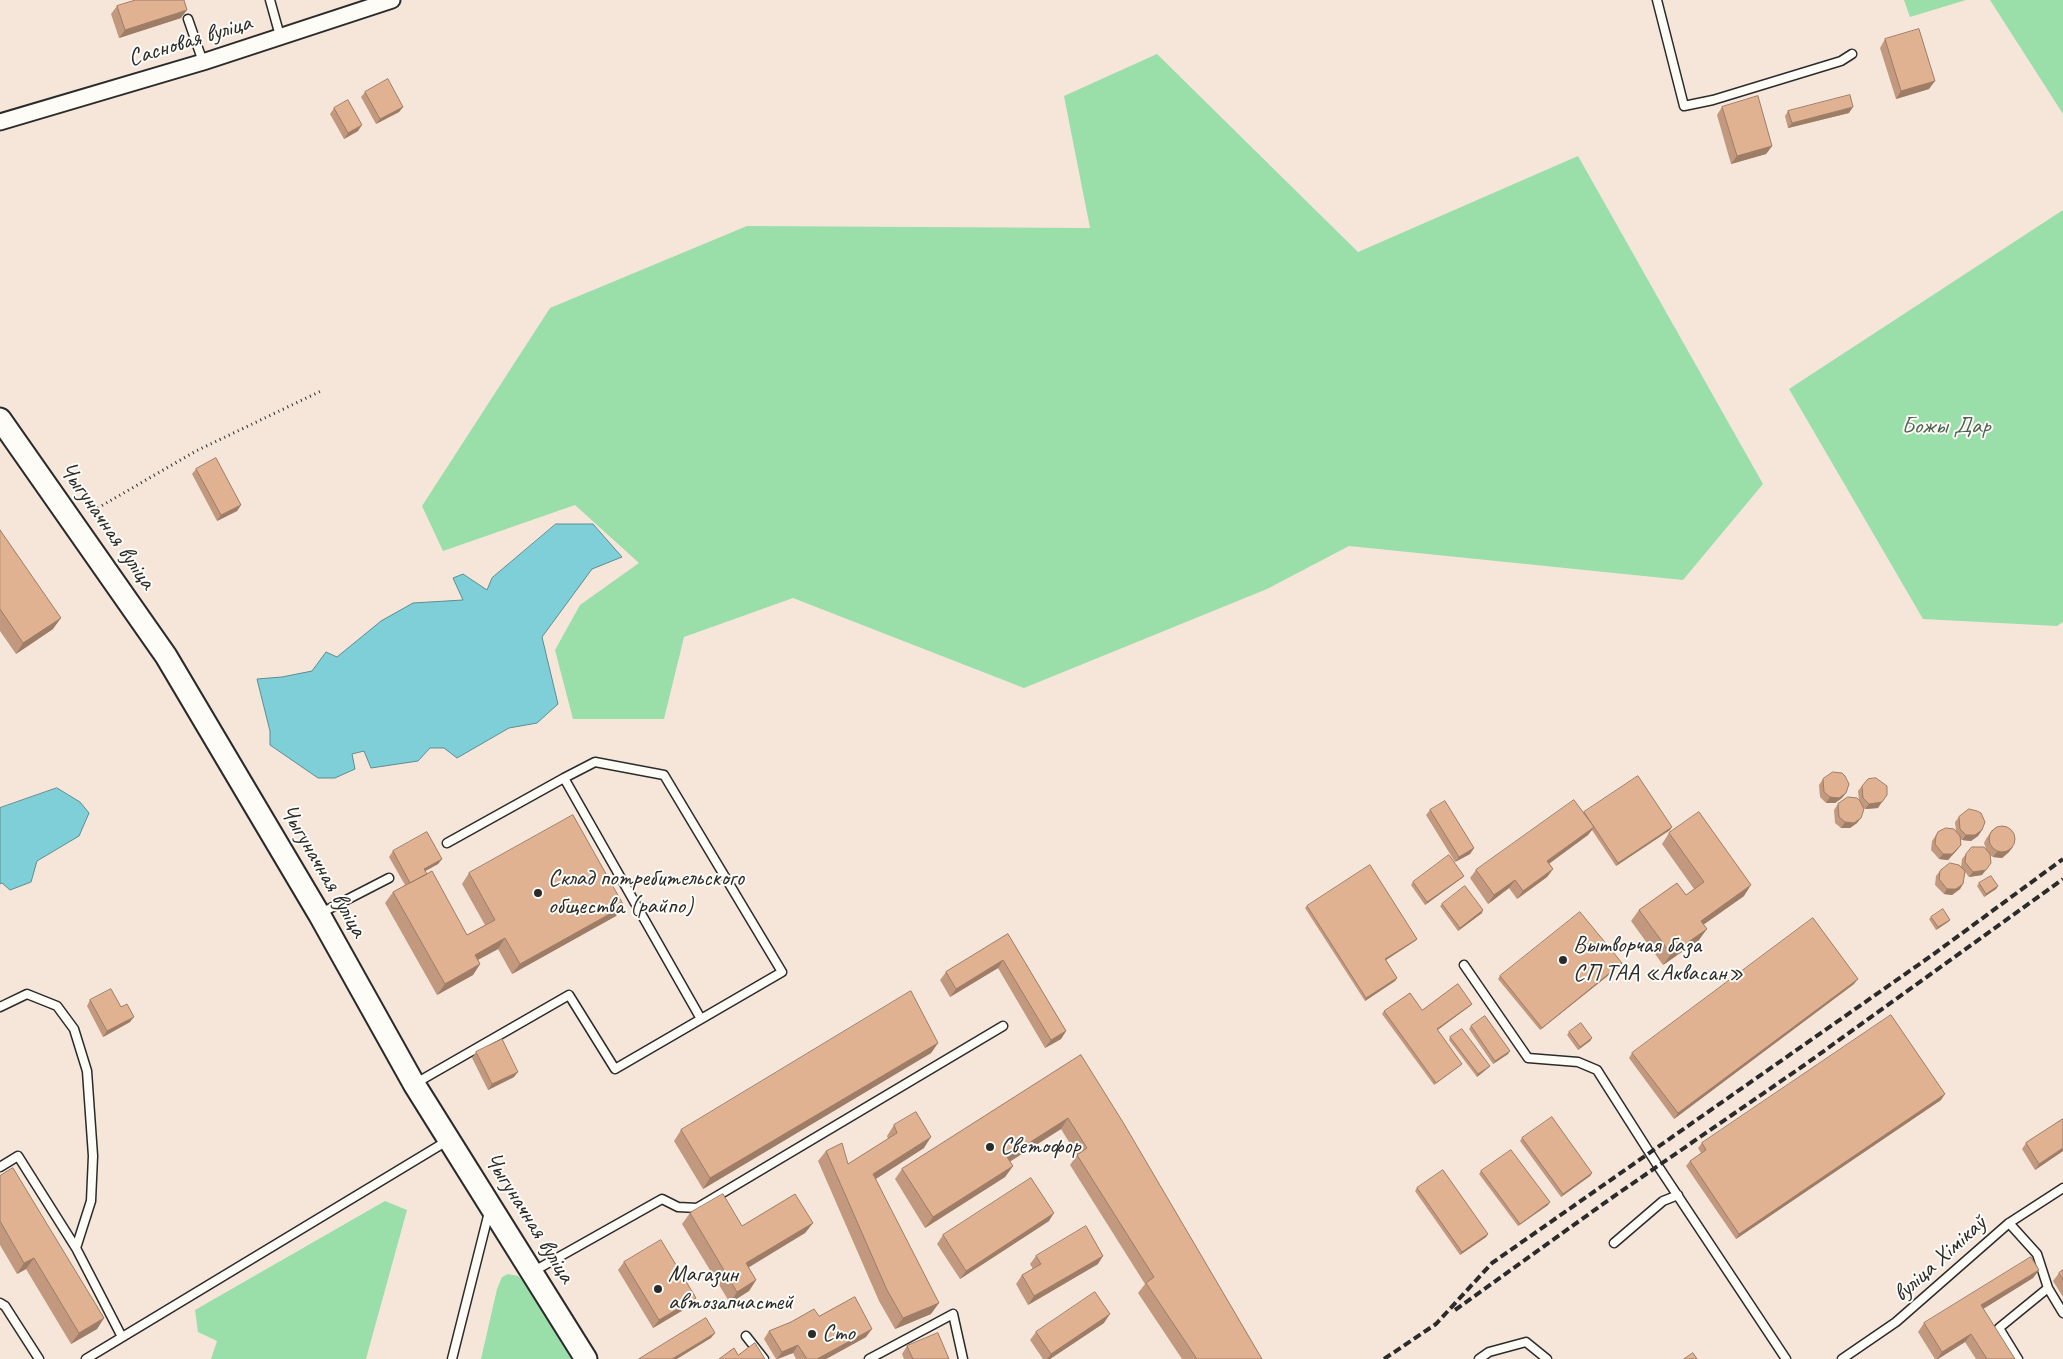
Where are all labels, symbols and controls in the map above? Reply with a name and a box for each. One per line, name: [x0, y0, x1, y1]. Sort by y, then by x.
street label: Сасновая вуліца: [125, 9, 255, 73]
park label: Божы Дар: [1902, 413, 1990, 441]
street label: Чыгуначная вуліца: [53, 457, 161, 595]
street label: Чыгуначная вуліца: [273, 799, 373, 943]
place label: Склад потребительского общества (райпо): [548, 865, 744, 921]
marker: Склад потребительского общества (райпо): [532, 887, 544, 899]
place label: Вытворчая база СП ТАА «Аквасан»: [1573, 932, 1744, 988]
marker: Вытворчая база СП ТАА «Аквасан»: [1557, 954, 1569, 966]
place label: Светофор: [1000, 1133, 1081, 1161]
marker: Светофор: [984, 1141, 996, 1153]
street label: Чыгуначная вуліца: [477, 1147, 581, 1289]
street label: вуліца Хімікаў: [1887, 1210, 1993, 1308]
place label: Магазин автозапчастей: [668, 1261, 793, 1317]
marker: Магазин автозапчастей: [652, 1283, 664, 1295]
place label: Сто: [822, 1320, 855, 1348]
marker: Сто: [806, 1328, 818, 1340]

